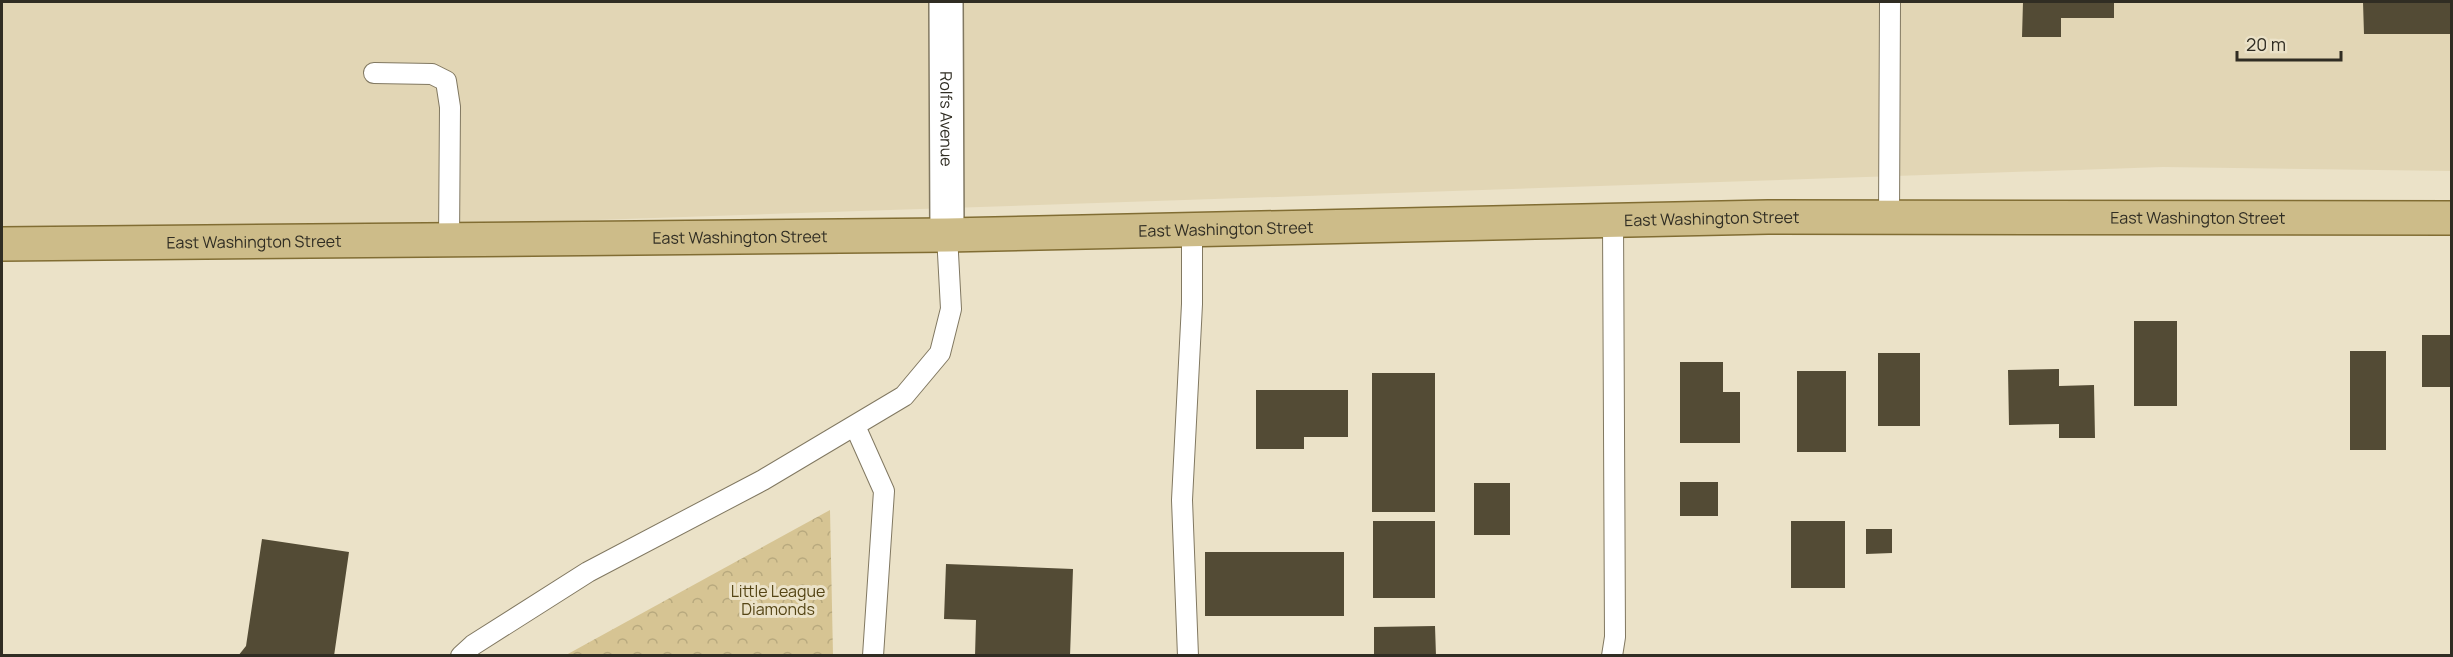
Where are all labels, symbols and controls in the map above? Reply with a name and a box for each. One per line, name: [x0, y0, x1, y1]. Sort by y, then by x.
scale bar: [2237, 24, 2340, 62]
text: 20 m: [2246, 32, 2286, 56]
street label: Rolfs Avenue: [935, 71, 958, 167]
street label: East Washington Street: [1624, 206, 1799, 231]
street label: East Washington Street: [2110, 207, 2285, 229]
street label: East Washington Street: [1138, 216, 1314, 242]
street label: East Washington Street: [652, 225, 828, 249]
street label: East Washington Street: [166, 230, 342, 253]
park label: Little League Diamonds: [731, 580, 825, 620]

